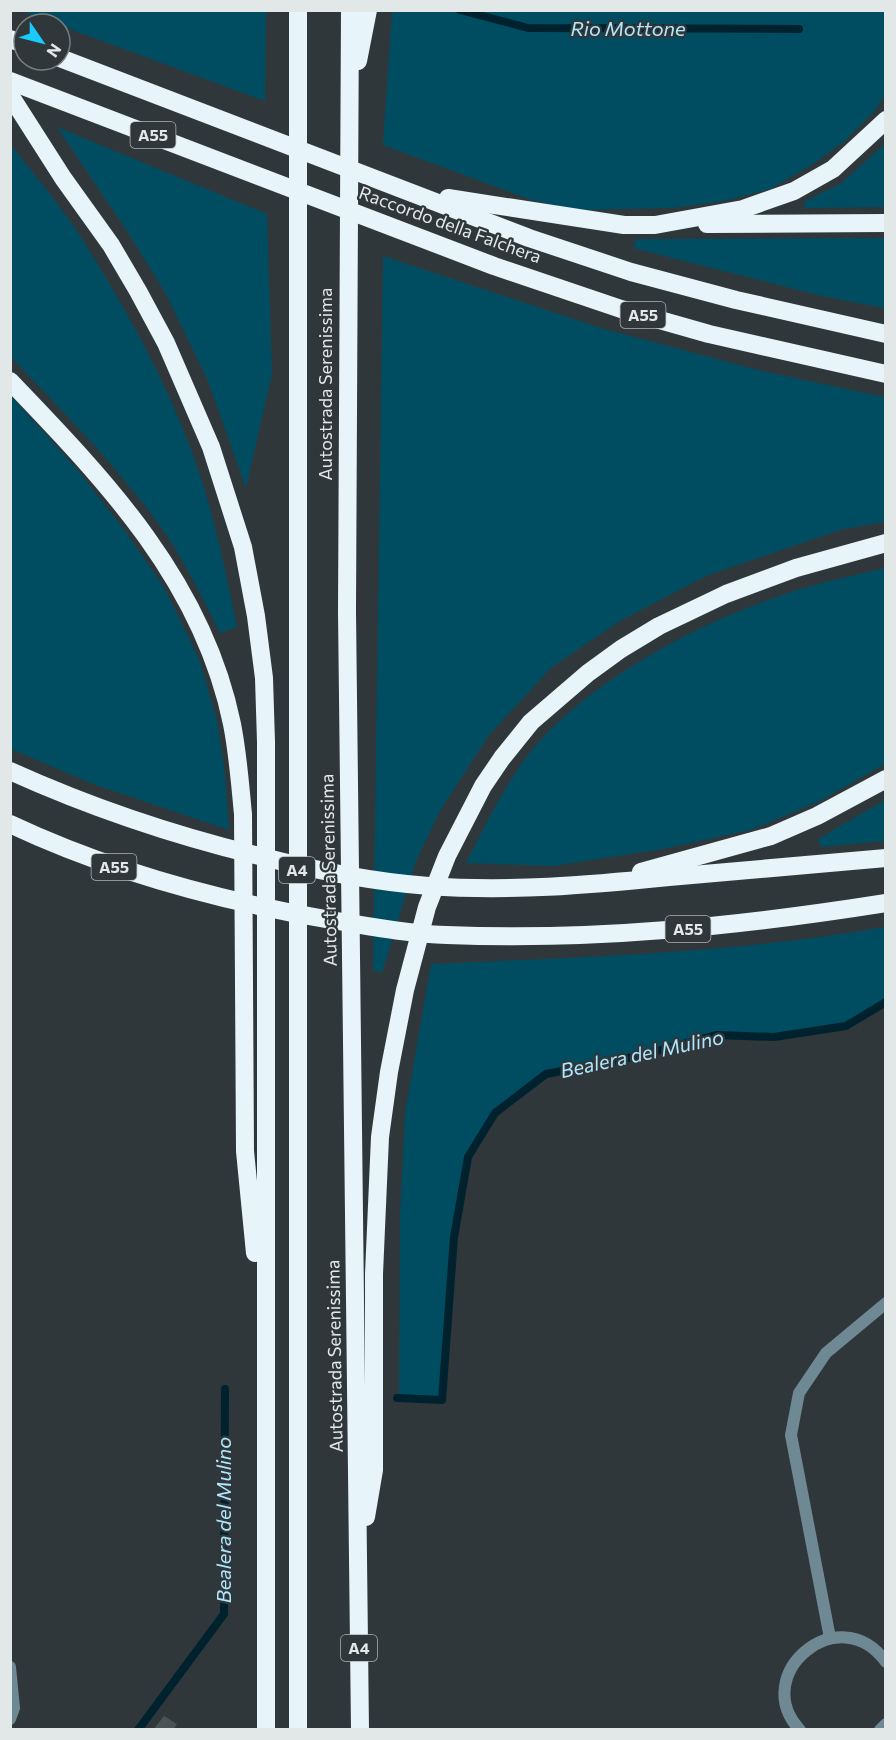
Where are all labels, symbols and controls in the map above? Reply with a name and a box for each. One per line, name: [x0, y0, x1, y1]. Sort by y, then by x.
north arrow: [12, 12, 72, 72]
water label: Rio Mottone: [570, 16, 686, 40]
text: N: [43, 41, 66, 61]
road number: A55: [130, 122, 176, 148]
street label: Raccordo della Falchera: [356, 181, 545, 267]
street label: Autostrada Serenissima: [314, 288, 336, 480]
road number: A55: [620, 302, 666, 328]
street label: Autostrada Serenissima: [315, 773, 341, 967]
road number: A55: [92, 854, 136, 880]
road number: A4: [279, 857, 315, 883]
road number: A55: [666, 916, 710, 942]
water label: Bealera del Mulino: [558, 1024, 726, 1082]
street label: Autostrada Serenissima: [321, 1259, 347, 1453]
water label: Bealera del Mulino: [211, 1437, 235, 1603]
road number: A4: [341, 1635, 377, 1661]

